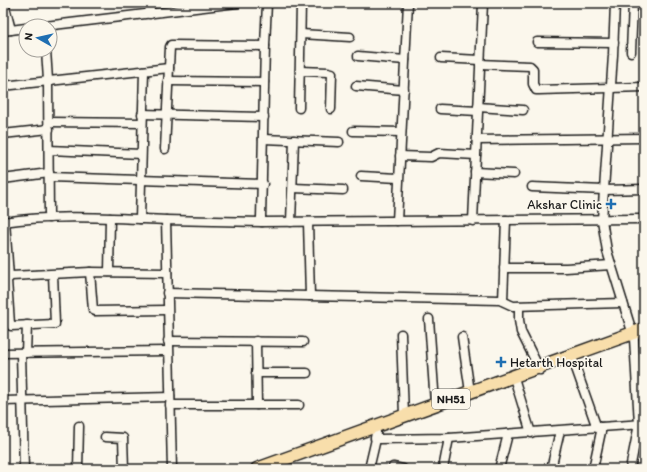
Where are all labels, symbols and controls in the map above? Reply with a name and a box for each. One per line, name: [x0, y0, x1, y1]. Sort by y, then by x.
north arrow: [18, 18, 58, 58]
text: N: [22, 32, 36, 41]
place label: Akshar Clinic: [527, 197, 602, 212]
marker: Akshar Clinic: [605, 198, 617, 210]
place label: Hetarth Hospital: [510, 355, 603, 370]
marker: Hetarth Hospital: [495, 356, 507, 368]
road number: NH51: [432, 389, 470, 409]

